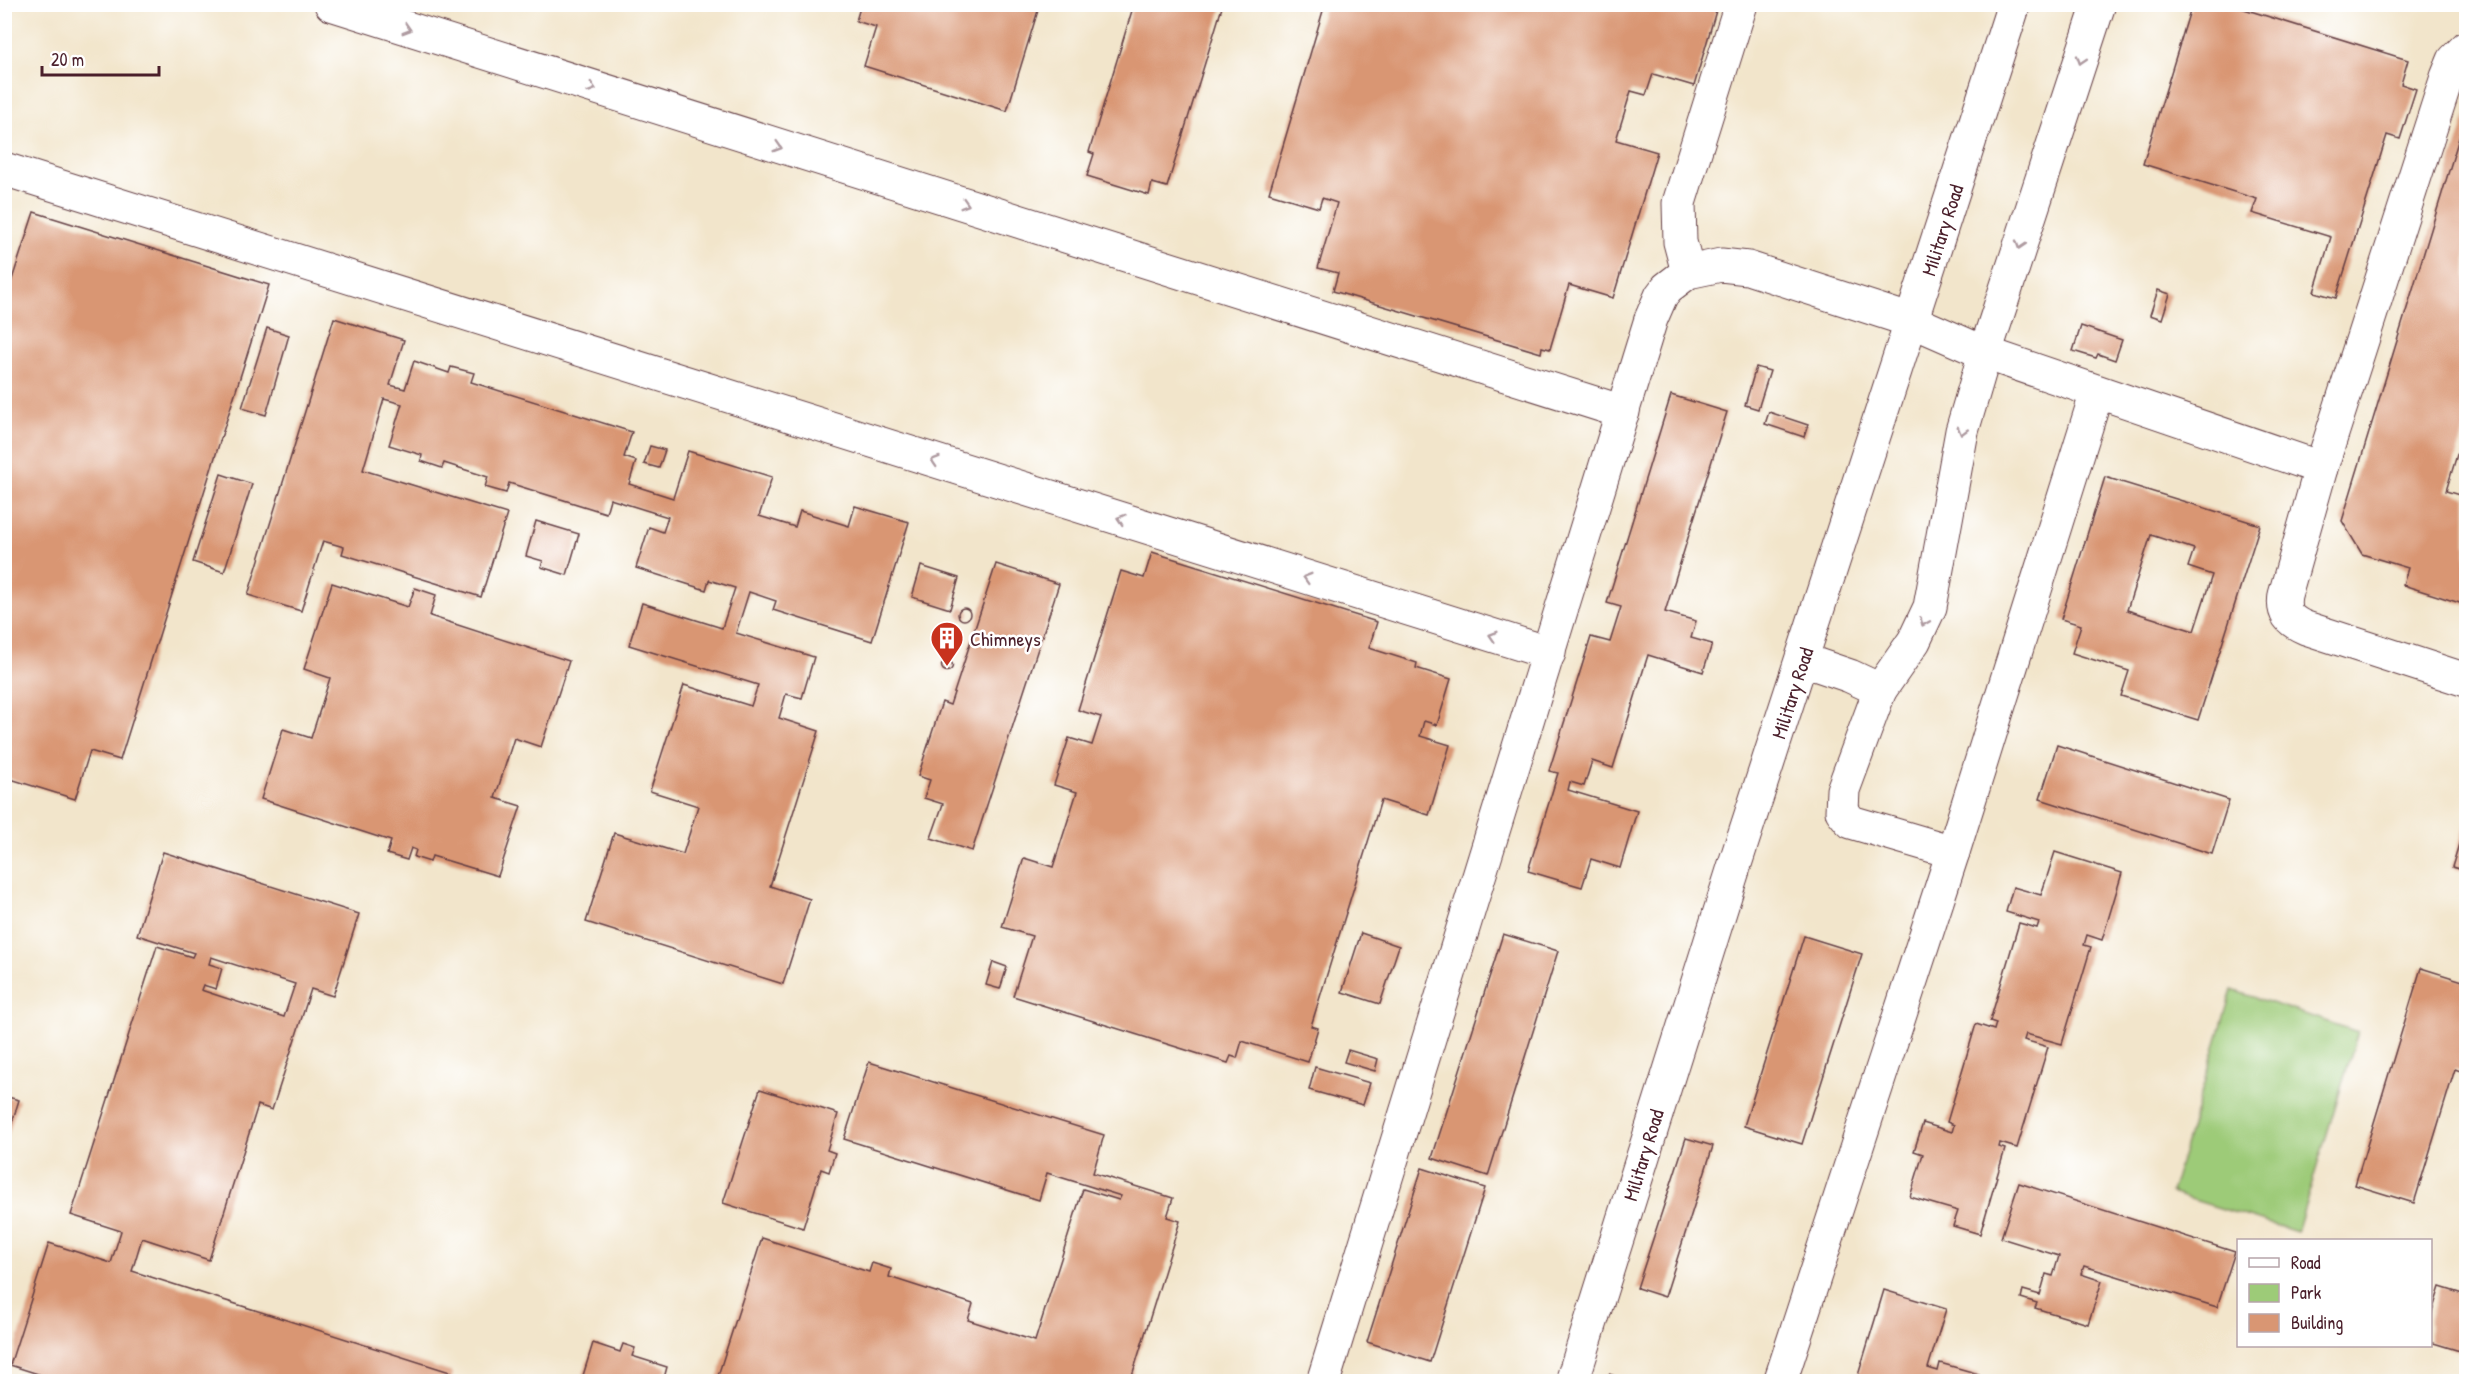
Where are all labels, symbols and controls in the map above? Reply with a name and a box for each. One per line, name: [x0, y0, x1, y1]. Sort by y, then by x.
one-way arrow: [401, 22, 412, 34]
scale bar: [42, 39, 159, 77]
text: 20 m: [51, 47, 84, 72]
one-way arrow: [2075, 54, 2088, 65]
one-way arrow: [586, 81, 597, 93]
one-way arrow: [772, 140, 783, 152]
street label: Military Road: [1915, 181, 1969, 279]
one-way arrow: [959, 197, 970, 209]
one-way arrow: [2015, 239, 2027, 250]
one-way arrow: [1956, 426, 1969, 436]
one-way arrow: [930, 456, 941, 468]
one-way arrow: [1116, 514, 1127, 526]
one-way arrow: [1302, 573, 1313, 585]
one-way arrow: [1919, 616, 1931, 627]
building icon: Chimneys: [929, 620, 965, 667]
place label: Chimneys: [970, 625, 1041, 652]
one-way arrow: [1488, 631, 1499, 643]
street label: Military Road: [1765, 644, 1819, 742]
street label: Military Road: [1616, 1106, 1670, 1204]
legend: [2237, 1239, 2432, 1347]
text: Road: [2291, 1250, 2321, 1275]
text: Park: [2291, 1280, 2322, 1305]
text: Building: [2291, 1310, 2343, 1335]

